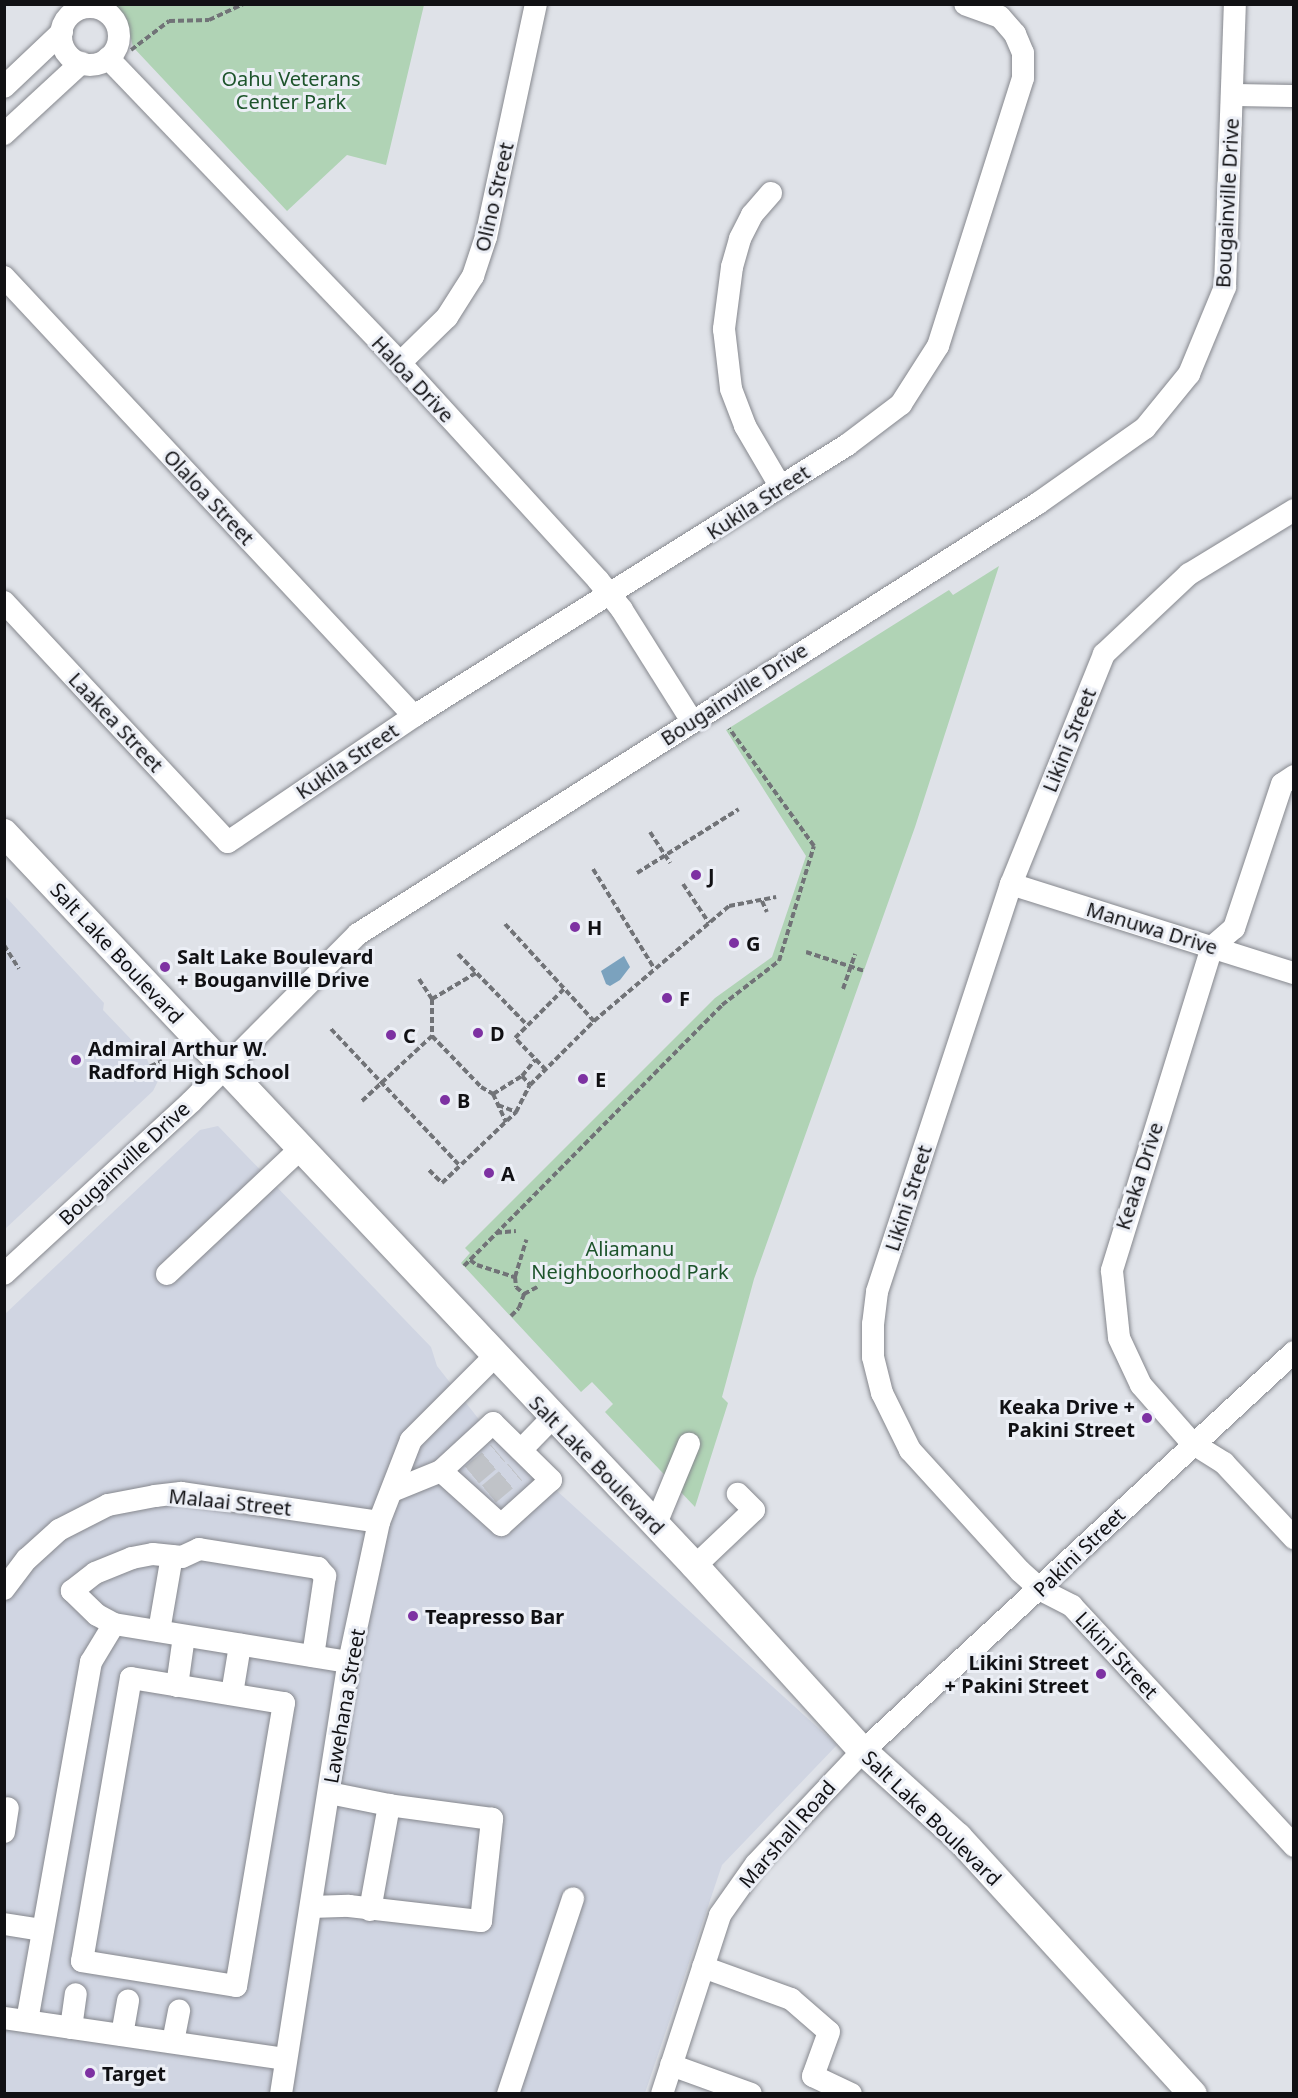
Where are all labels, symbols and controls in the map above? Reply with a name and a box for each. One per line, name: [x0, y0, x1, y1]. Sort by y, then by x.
park label: Oahu Veterans Center Park: [221, 67, 361, 114]
street label: Bougainville Drive: [1211, 117, 1243, 289]
street label: Olino Street: [470, 140, 518, 254]
street label: Haloa Drive: [367, 331, 459, 427]
street label: Olaloa Street: [159, 444, 259, 550]
street label: Kukila Street: [702, 460, 814, 544]
street label: Bougainville Drive: [656, 638, 812, 750]
street label: Laakea Street: [64, 667, 168, 777]
street label: Likini Street: [1037, 684, 1101, 796]
street label: Kukila Street: [291, 718, 403, 804]
place label: J: [708, 863, 715, 887]
marker: J: [689, 868, 703, 882]
street label: Salt Lake Boulevard: [46, 878, 188, 1028]
street label: Manuwa Drive: [1084, 897, 1220, 959]
place label: H: [587, 915, 602, 939]
marker: H: [568, 920, 582, 934]
place label: G: [746, 931, 760, 955]
marker: G: [727, 936, 741, 950]
place label: Salt Lake Boulevard + Bouganville Drive: [177, 944, 373, 991]
marker: Salt Lake Boulevard + Bouganville Drive: [158, 960, 172, 974]
place label: F: [679, 986, 690, 1010]
marker: F: [660, 991, 674, 1005]
place label: D: [490, 1021, 505, 1045]
place label: C: [403, 1023, 416, 1047]
marker: D: [471, 1026, 485, 1040]
marker: C: [384, 1028, 398, 1042]
place label: Admiral Arthur W. Radford High School: [88, 1036, 290, 1083]
marker: Admiral Arthur W. Radford High School: [69, 1053, 83, 1067]
place label: E: [595, 1067, 606, 1091]
marker: E: [576, 1072, 590, 1086]
place label: B: [457, 1088, 470, 1112]
marker: B: [438, 1093, 452, 1107]
street label: Bougainville Drive: [54, 1096, 194, 1230]
street label: Keaka Drive: [1110, 1119, 1168, 1233]
street label: Likini Street: [880, 1142, 936, 1254]
place label: A: [501, 1161, 515, 1185]
marker: A: [482, 1166, 496, 1180]
park label: Aliamanu Neighboorhood Park: [531, 1236, 729, 1283]
street label: Salt Lake Boulevard: [525, 1391, 669, 1539]
place label: Keaka Drive + Pakini Street: [999, 1394, 1135, 1441]
marker: Keaka Drive + Pakini Street: [1140, 1411, 1154, 1425]
street label: Malaai Street: [168, 1484, 292, 1520]
street label: Pakini Street: [1028, 1502, 1130, 1602]
place label: Teapresso Bar: [425, 1604, 564, 1628]
street label: Likini Street: [1071, 1607, 1163, 1703]
marker: Teapresso Bar: [406, 1609, 420, 1623]
street label: Lawehana Street: [319, 1627, 369, 1785]
place label: Likini Street + Pakini Street: [945, 1650, 1089, 1697]
marker: Likini Street + Pakini Street: [1094, 1667, 1108, 1681]
street label: Salt Lake Boulevard: [858, 1746, 1006, 1890]
street label: Marshall Road: [734, 1775, 840, 1893]
place label: Target: [102, 2061, 166, 2085]
marker: Target: [83, 2066, 97, 2080]

